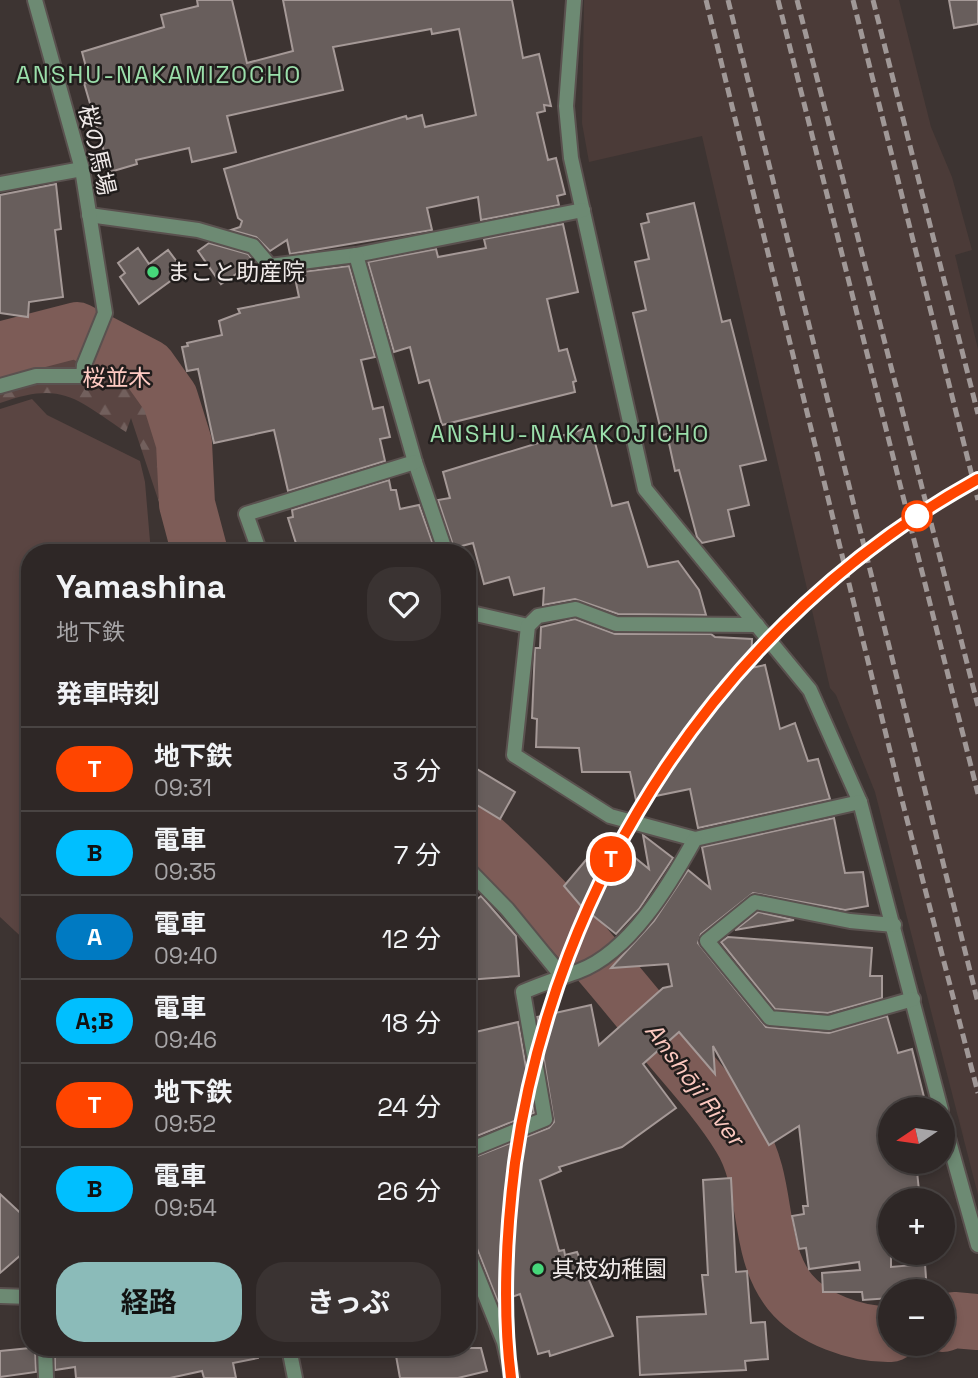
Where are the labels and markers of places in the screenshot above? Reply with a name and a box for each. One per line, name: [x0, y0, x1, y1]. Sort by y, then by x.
place label: まこと助産院: [167, 257, 305, 287]
marker: まこと助産院: [145, 264, 161, 280]
unlabelled marker: [902, 501, 932, 531]
place label: 其枝幼稚園: [552, 1254, 667, 1284]
marker: 其枝幼稚園: [530, 1261, 546, 1277]

